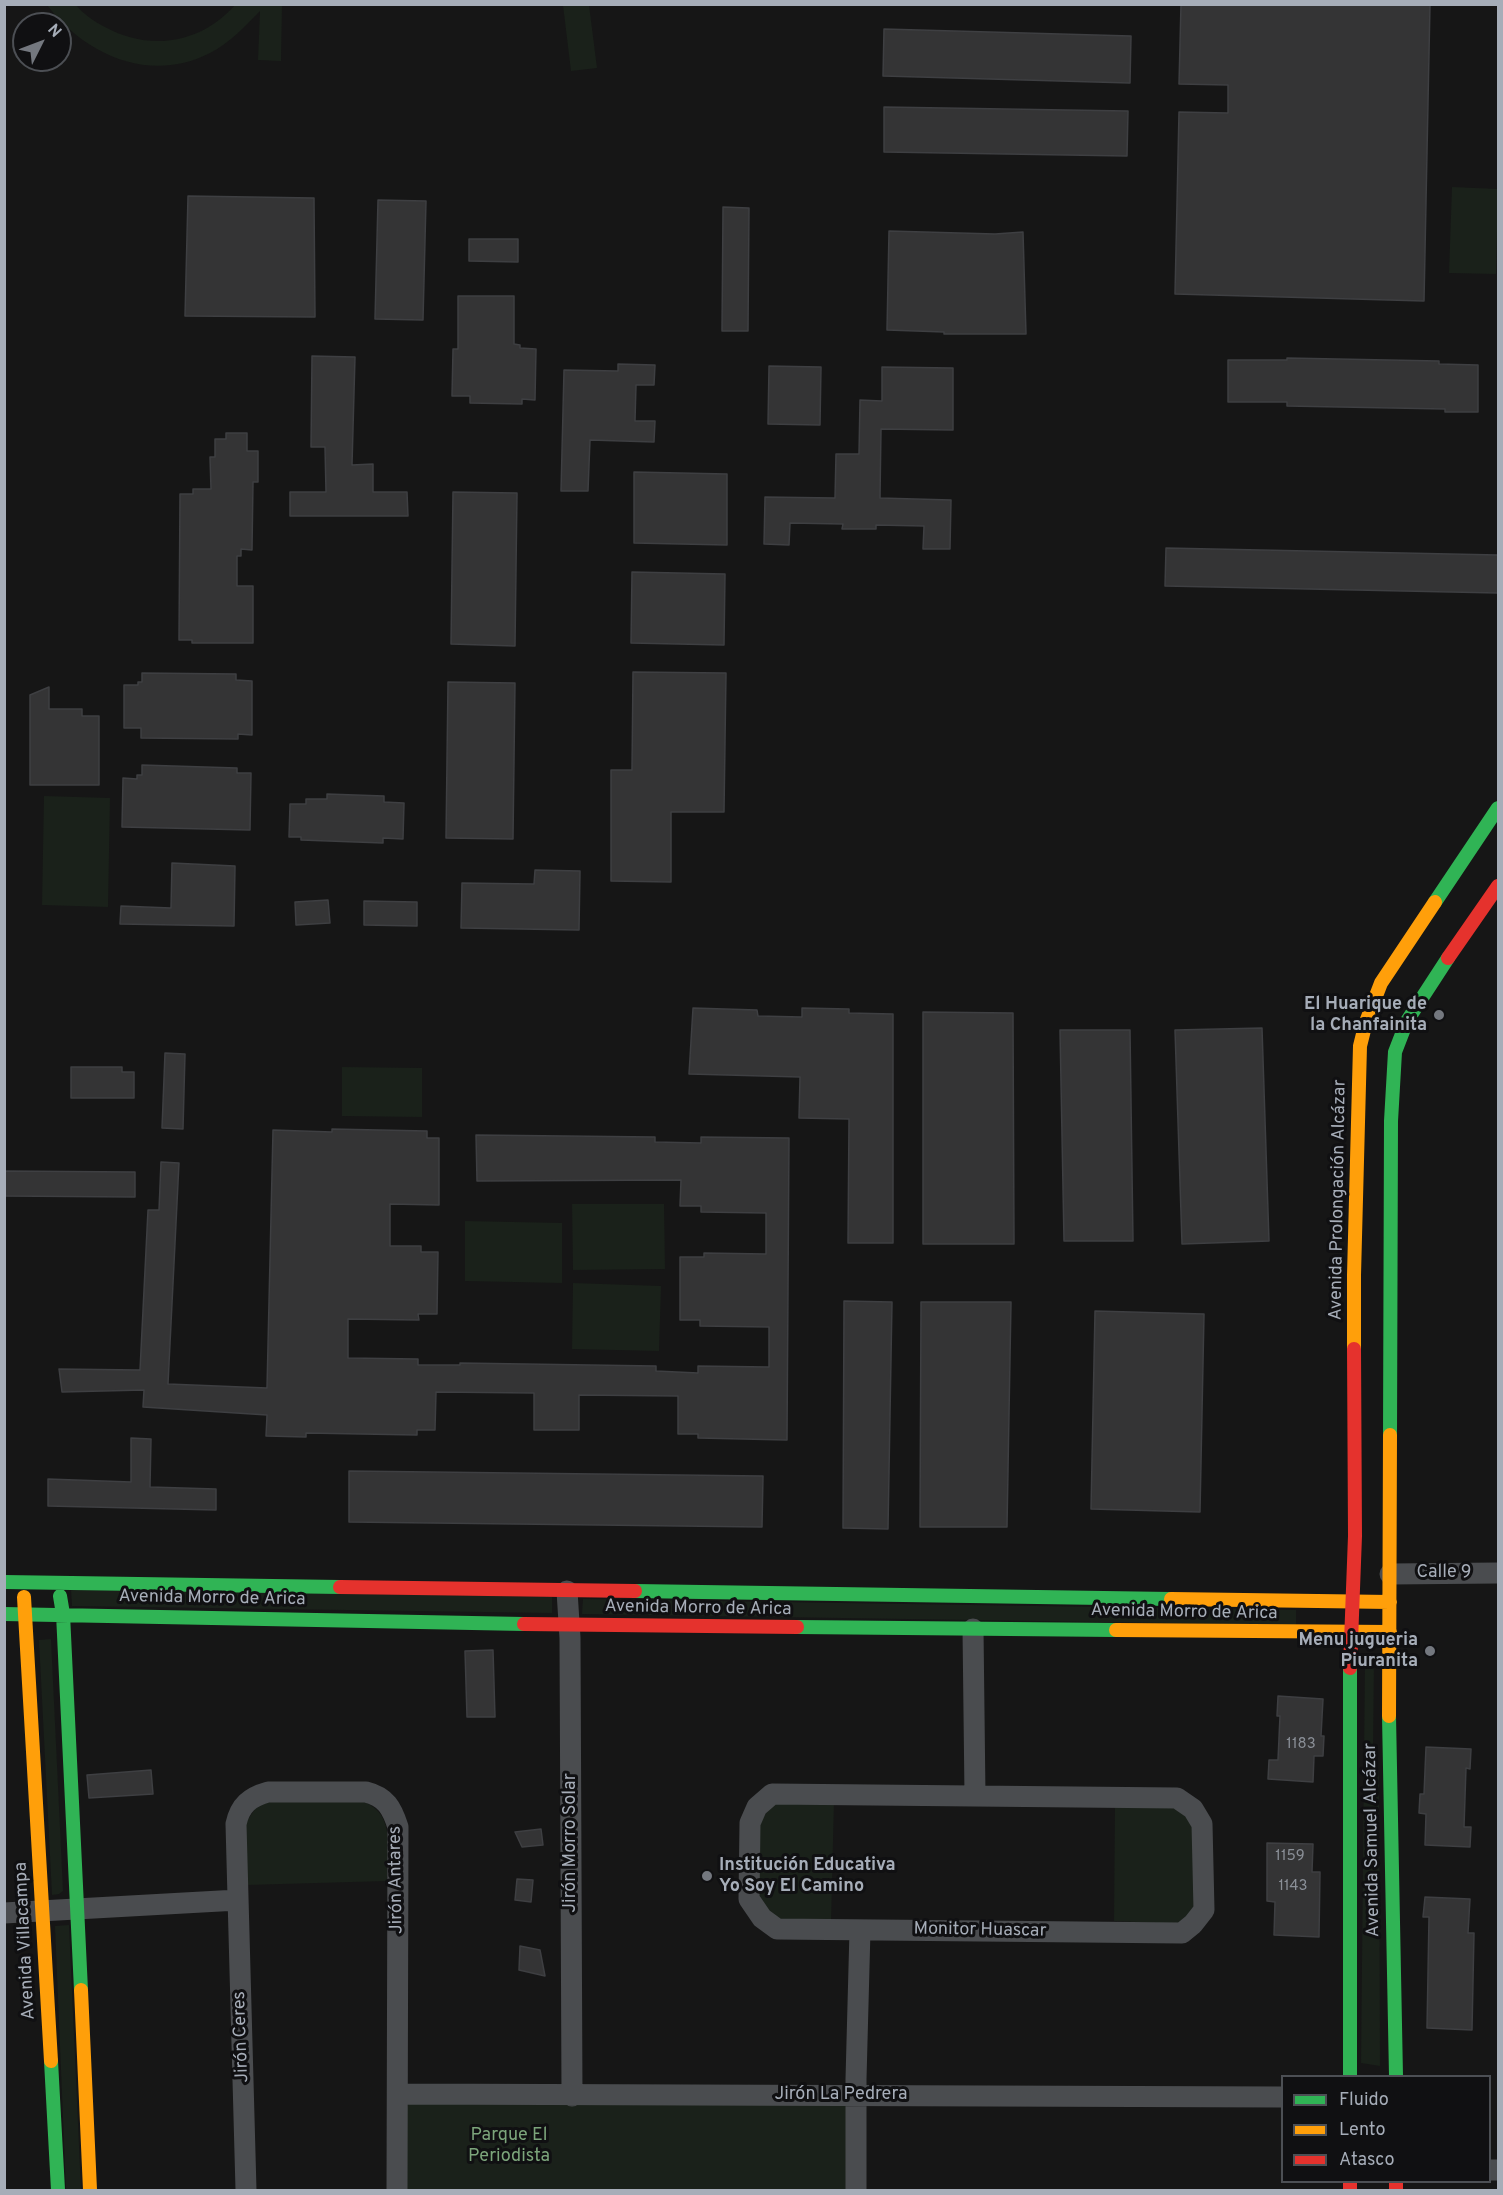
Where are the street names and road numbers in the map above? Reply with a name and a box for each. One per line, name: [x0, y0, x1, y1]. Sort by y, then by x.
street label: Avenida Prolongación Alcázar: [1326, 1079, 1352, 1321]
street label: Calle 9: [1416, 1562, 1472, 1584]
street label: Avenida Morro de Arica: [118, 1587, 306, 1611]
street label: Avenida Morro de Arica: [604, 1597, 792, 1621]
street label: Avenida Morro de Arica: [1090, 1601, 1278, 1625]
street label: Avenida Samuel Alcázar: [1361, 1743, 1385, 1937]
street label: Jirón Morro Solar: [560, 1773, 582, 1913]
street label: Jirón Antares: [385, 1826, 409, 1934]
street label: Avenida Villacampa: [11, 1861, 41, 2021]
street label: Monitor Huascar: [913, 1919, 1047, 1943]
street label: Jirón Ceres: [230, 1991, 254, 2083]
street label: Jirón La Pedrera: [774, 2084, 908, 2106]

